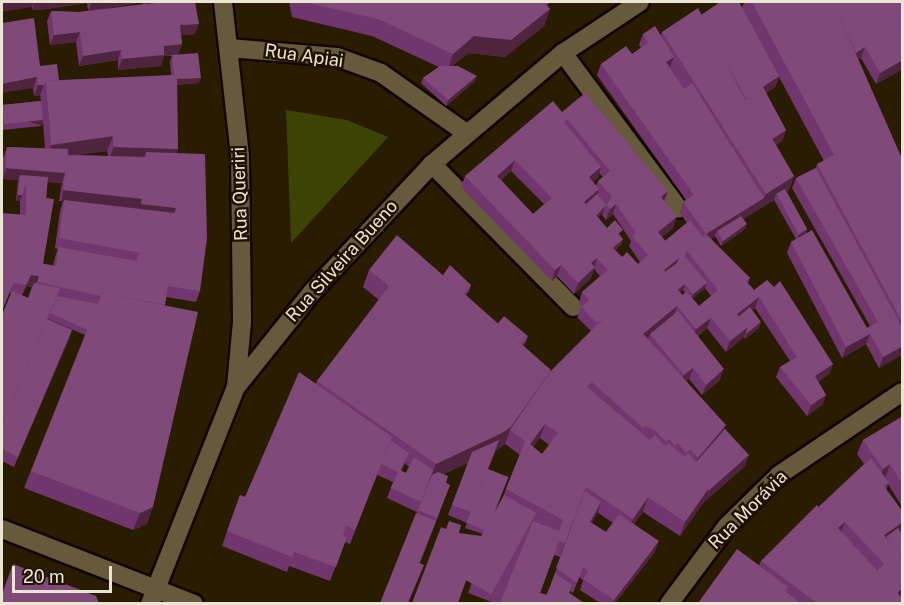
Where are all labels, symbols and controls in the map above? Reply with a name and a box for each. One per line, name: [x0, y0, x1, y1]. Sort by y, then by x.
street label: Rua Apiai: [263, 40, 345, 72]
street label: Rua Queriri: [228, 147, 252, 241]
street label: Rua Silveira Bueno: [282, 196, 402, 326]
street label: Rua Morávia: [704, 466, 792, 554]
scale bar: [15, 554, 116, 592]
text: 20 m: [23, 566, 65, 587]

